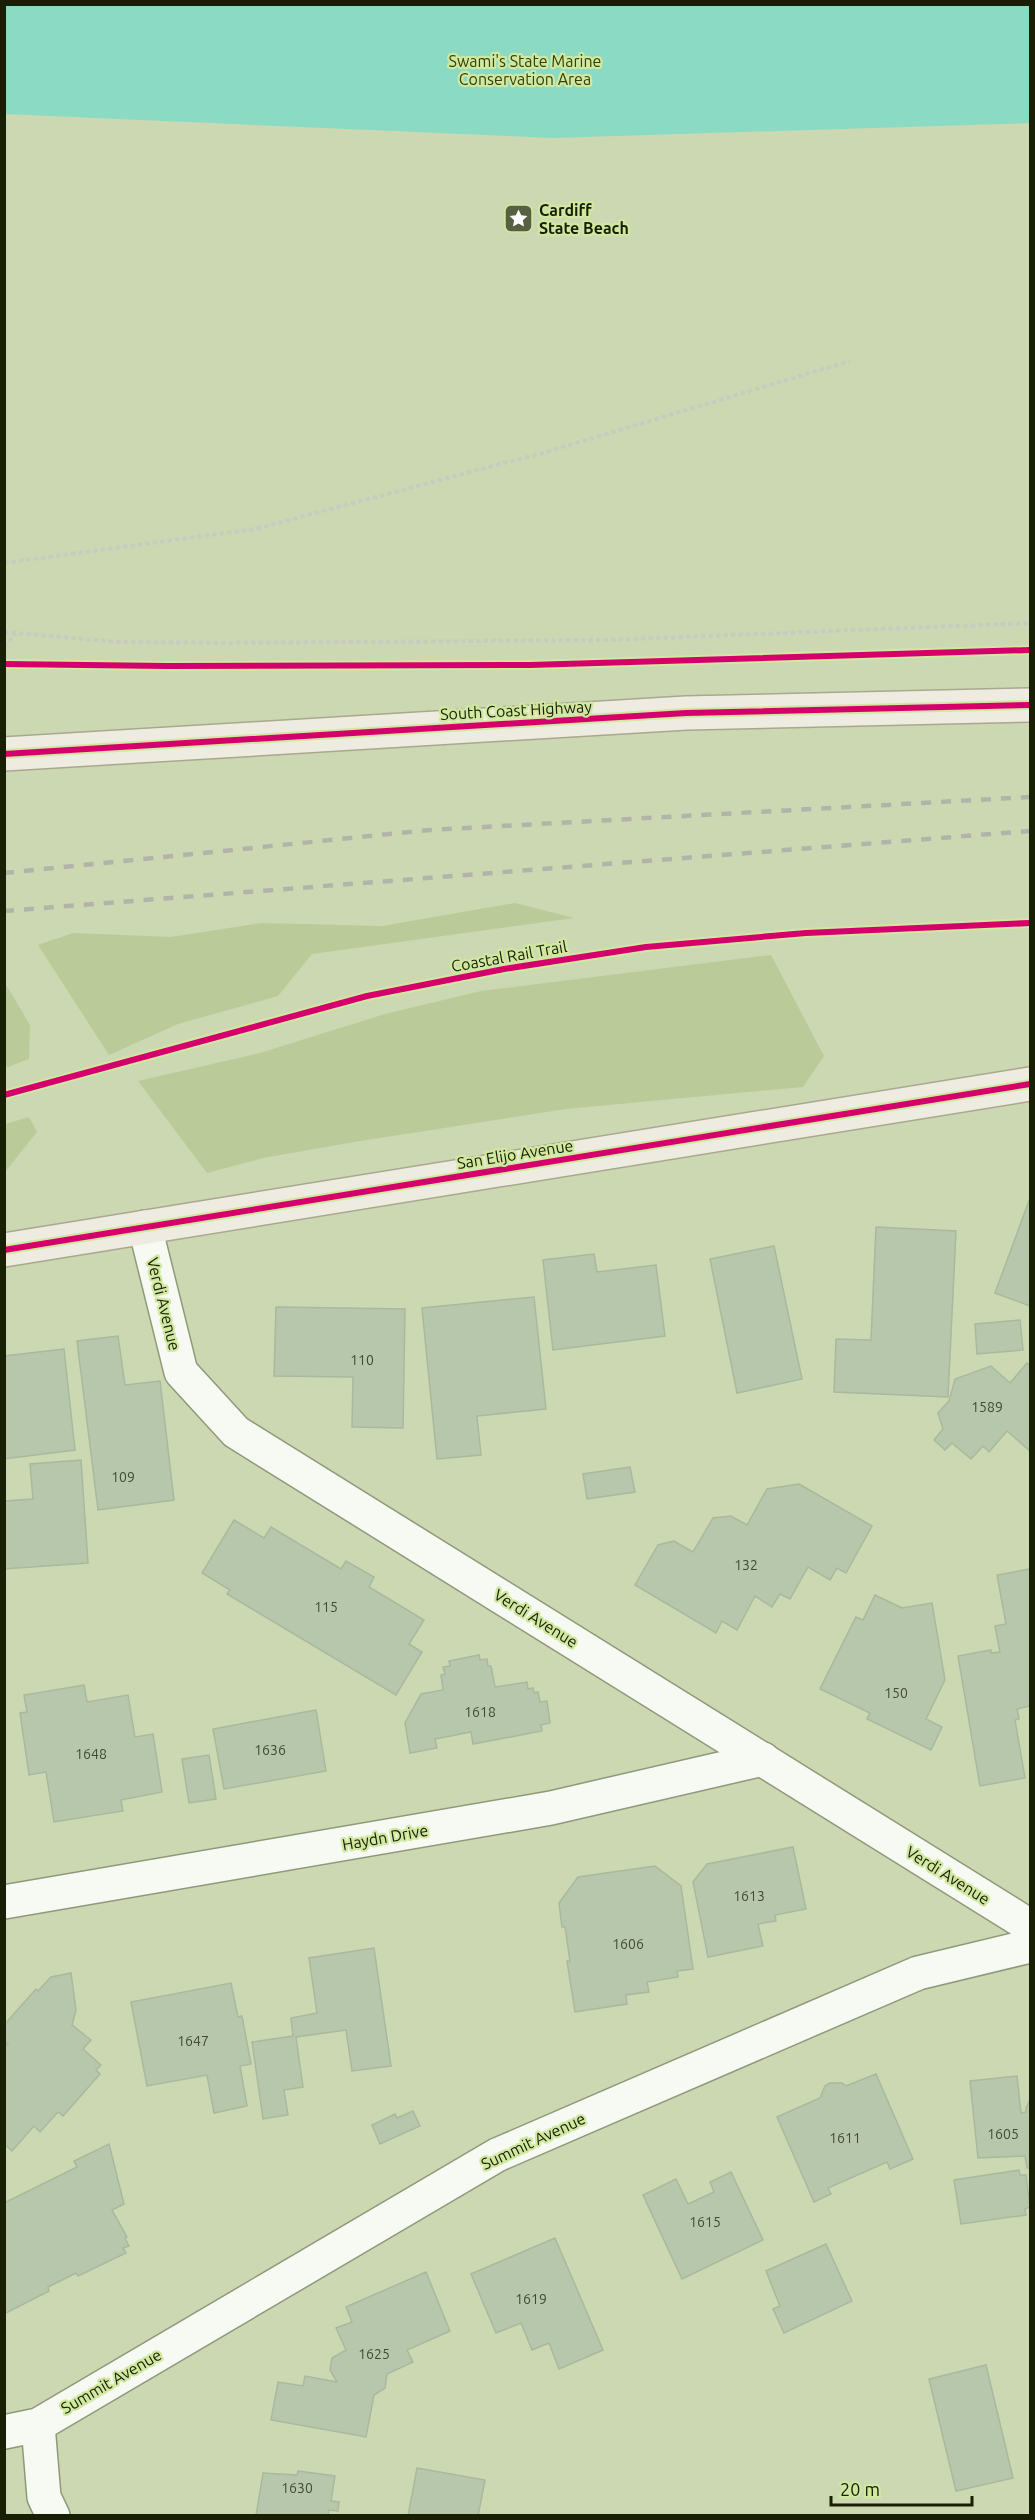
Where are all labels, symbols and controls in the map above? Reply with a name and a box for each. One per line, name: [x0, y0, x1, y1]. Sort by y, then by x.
park label: Swami's State Marine Conservation Area: [449, 52, 601, 88]
place label: Cardiff State Beach: [539, 201, 629, 237]
place icon: Cardiff State Beach: [502, 203, 534, 235]
street label: South Coast Highway: [440, 697, 593, 723]
street label: Coastal Rail Trail: [450, 937, 568, 975]
street label: San Elijo Avenue: [456, 1136, 574, 1172]
street label: Verdi Avenue: [144, 1256, 184, 1352]
house number: 110: [350, 1352, 374, 1368]
house number: 1589: [971, 1399, 1003, 1415]
house number: 109: [111, 1469, 135, 1485]
house number: 132: [734, 1557, 758, 1573]
street label: Verdi Avenue: [491, 1585, 581, 1651]
house number: 115: [314, 1599, 338, 1615]
house number: 150: [884, 1685, 908, 1701]
house number: 1618: [464, 1704, 496, 1720]
house number: 1636: [254, 1742, 286, 1758]
house number: 1648: [75, 1746, 107, 1762]
street label: Haydn Drive: [341, 1821, 429, 1853]
street label: Verdi Avenue: [903, 1842, 993, 1908]
house number: 1613: [733, 1888, 765, 1904]
house number: 1606: [612, 1936, 644, 1952]
house number: 1647: [177, 2033, 209, 2049]
street label: Summit Avenue: [478, 2109, 588, 2173]
house number: 1605: [987, 2126, 1019, 2142]
house number: 1611: [829, 2130, 861, 2146]
house number: 1615: [689, 2214, 721, 2230]
house number: 1619: [515, 2291, 547, 2307]
street label: Summit Avenue: [58, 2345, 164, 2417]
house number: 1625: [358, 2346, 390, 2362]
scale bar: [831, 2469, 972, 2507]
text: 20 m: [840, 2479, 880, 2499]
house number: 1630: [281, 2480, 313, 2496]

